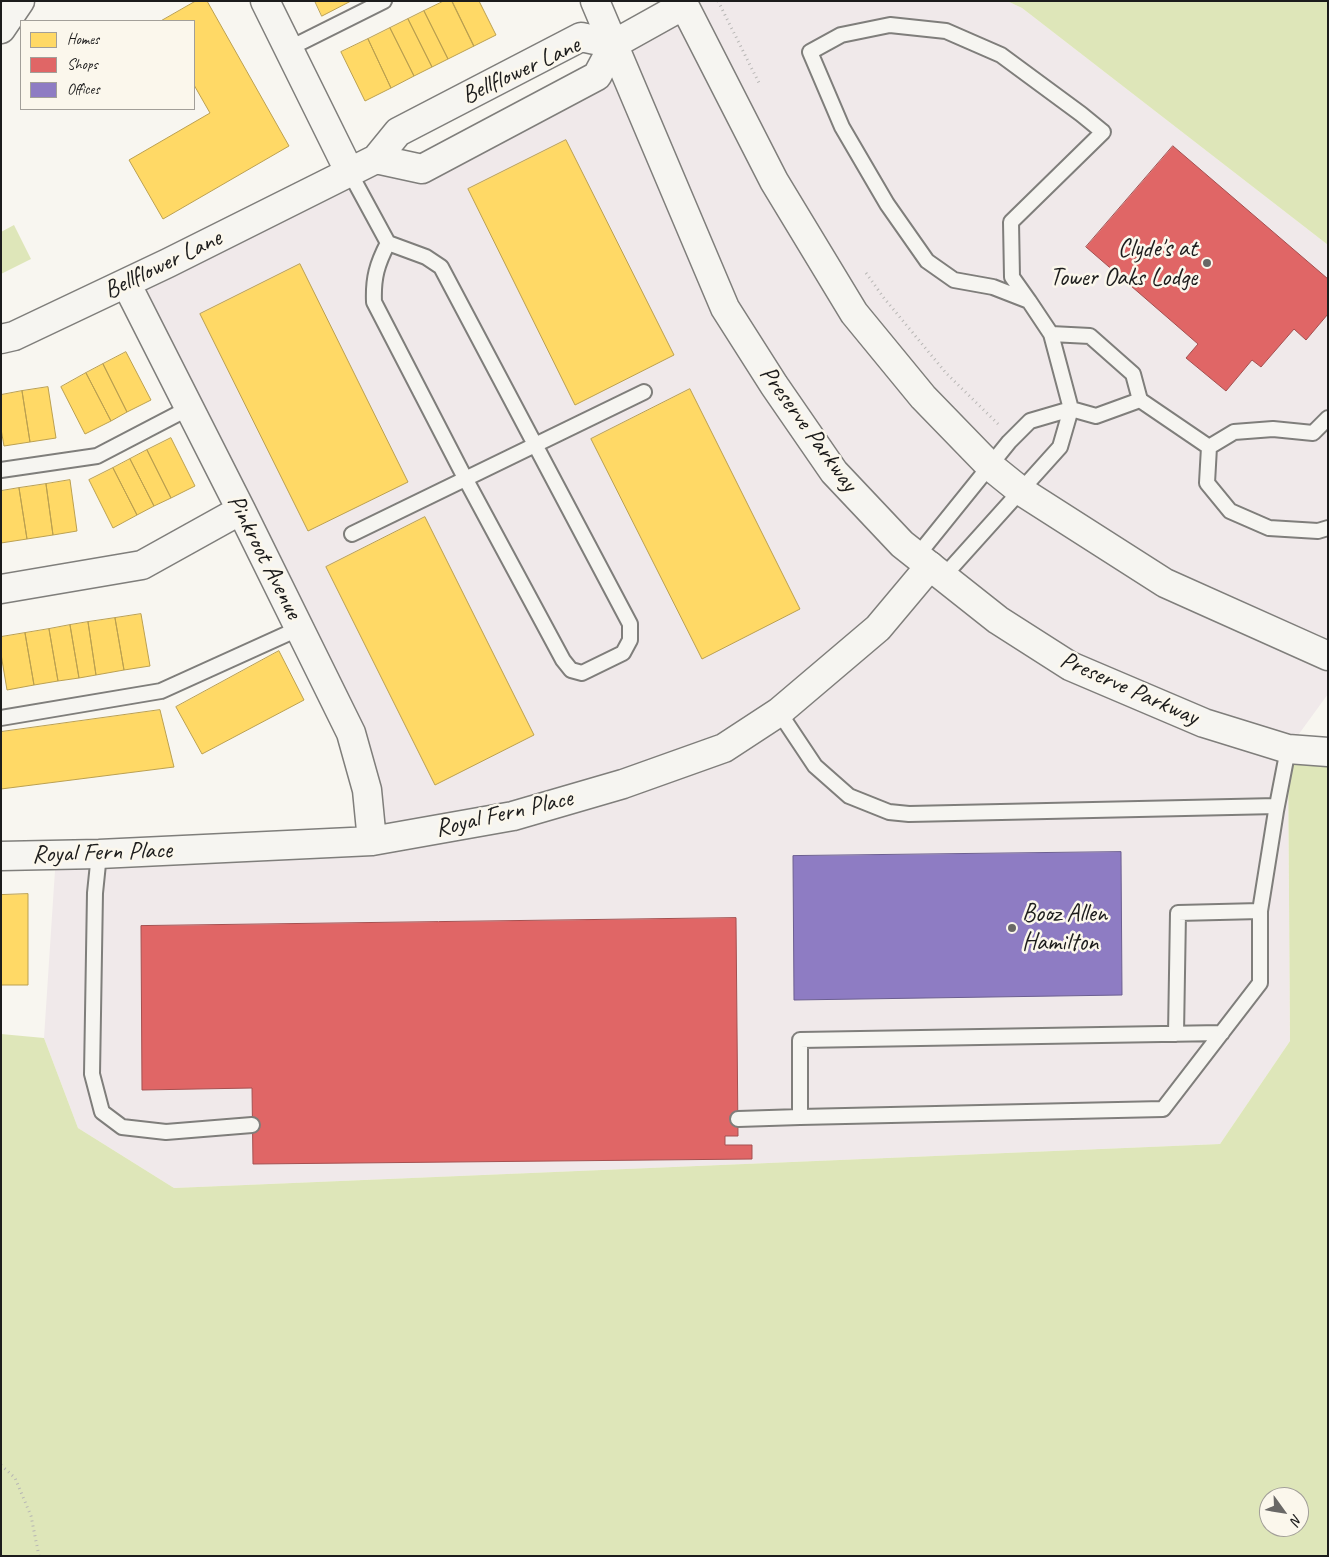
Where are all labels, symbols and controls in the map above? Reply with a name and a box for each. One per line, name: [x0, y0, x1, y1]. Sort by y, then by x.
legend: [20, 20, 195, 110]
text: Homes: [67, 30, 99, 49]
street label: Bellflower Lane: [457, 31, 585, 111]
text: Shops: [67, 55, 98, 74]
text: Offices: [67, 80, 100, 99]
street label: Bellflower Lane: [99, 224, 227, 306]
place label: Clyde's at Tower Oaks Lodge: [1050, 234, 1197, 293]
marker: Clyde's at Tower Oaks Lodge: [1201, 257, 1213, 269]
street label: Preserve Parkway: [752, 360, 864, 498]
street label: Pinkroot Avenue: [220, 490, 308, 624]
street label: Preserve Parkway: [1055, 645, 1203, 733]
street label: Royal Fern Place: [432, 784, 576, 844]
street label: Royal Fern Place: [32, 836, 172, 870]
place label: Booz Allen Hamilton: [1022, 899, 1107, 958]
marker: Booz Allen Hamilton: [1006, 922, 1018, 934]
north arrow: [1259, 1487, 1309, 1537]
text: N: [1287, 1511, 1306, 1528]

